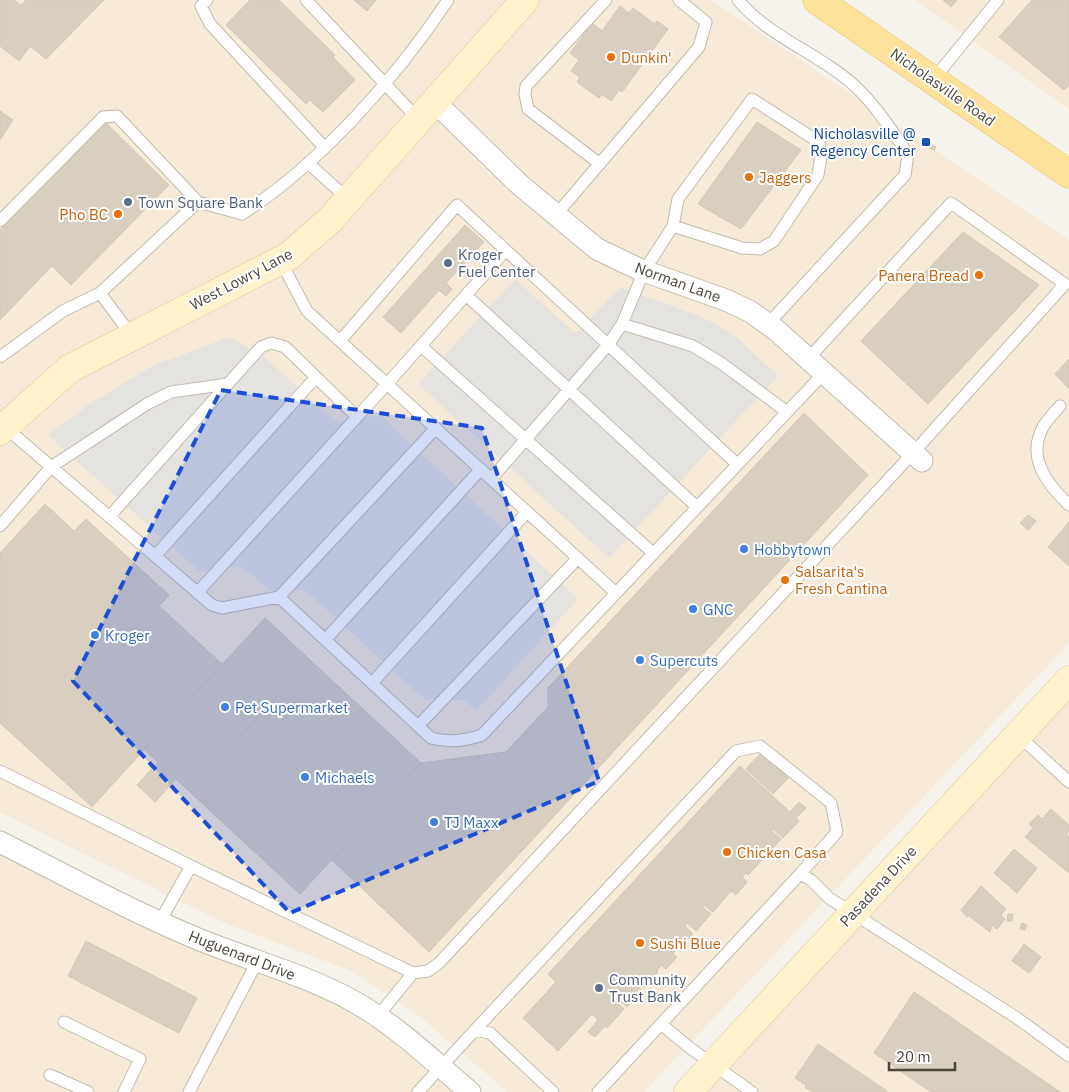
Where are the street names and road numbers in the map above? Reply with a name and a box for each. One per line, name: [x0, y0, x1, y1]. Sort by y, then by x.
street label: Nicholasville Road: [887, 44, 999, 130]
street label: West Lowry Lane: [186, 244, 296, 314]
street label: Norman Lane: [632, 258, 724, 306]
street label: Pasadena Drive: [836, 841, 920, 931]
street label: Huguenard Drive: [186, 926, 298, 984]

